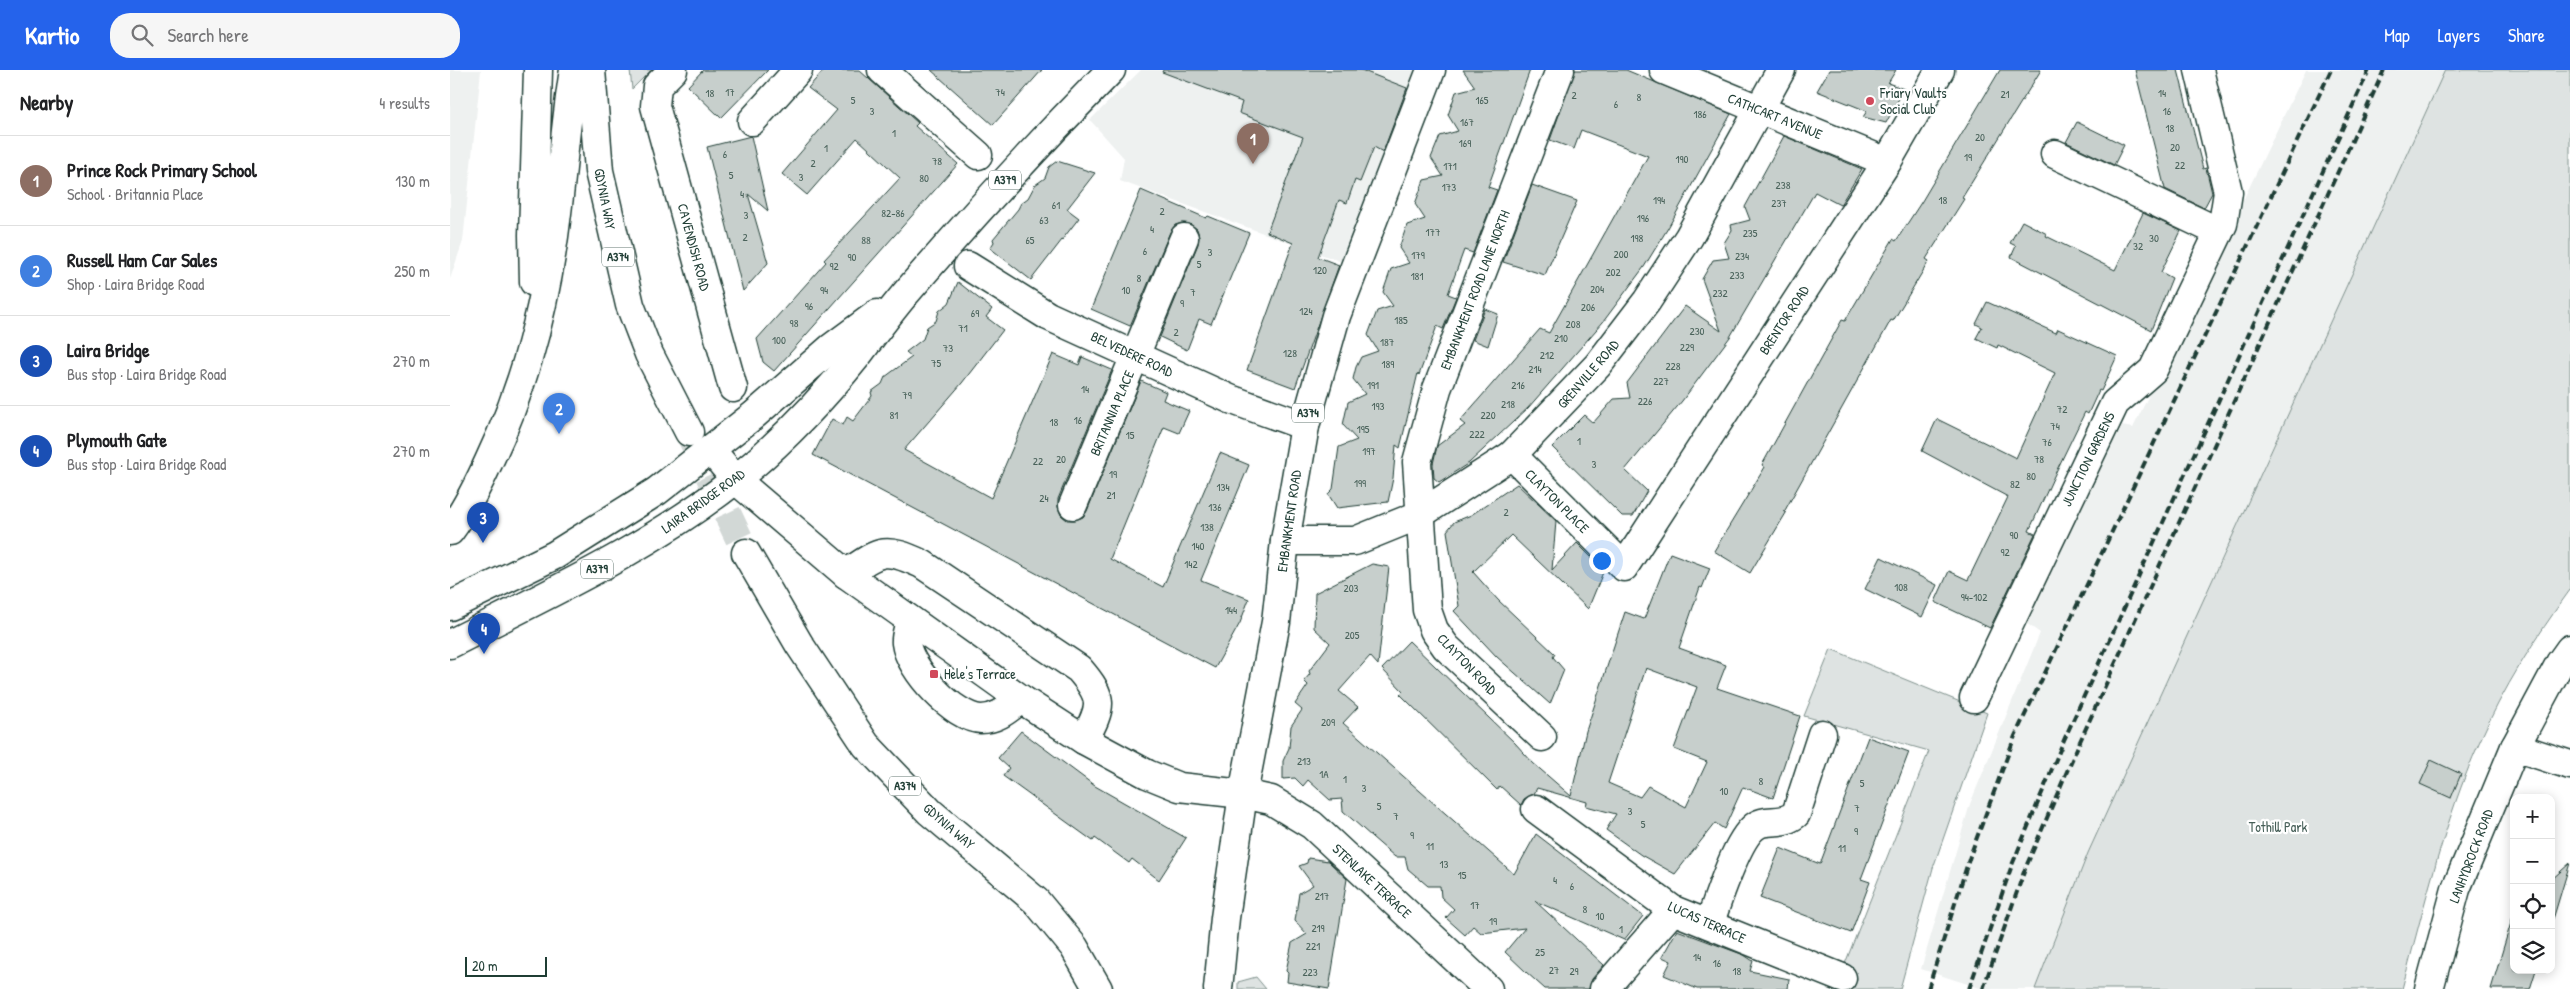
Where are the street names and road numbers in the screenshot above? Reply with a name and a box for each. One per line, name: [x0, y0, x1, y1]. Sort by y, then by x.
street label: CATHCART AVENUE: [1725, 88, 1825, 143]
street label: GDYNIA WAY: [590, 167, 621, 232]
road number: A379: [989, 170, 1021, 190]
street label: CAVENDISH ROAD: [674, 201, 715, 293]
street label: EMBANKMENT ROAD LANE NORTH: [1435, 207, 1514, 372]
road number: A374: [602, 248, 634, 266]
street label: BRENTOR ROAD: [1754, 281, 1813, 358]
street label: BELVEDERE ROAD: [1088, 326, 1177, 381]
street label: GRENVILLE ROAD: [1552, 335, 1623, 412]
street label: BRITANNIA PLACE: [1085, 367, 1138, 458]
road number: A374: [1292, 403, 1324, 422]
street label: JUNCTION GARDENS: [2056, 408, 2119, 509]
street label: LAIRA BRIDGE ROAD: [657, 464, 749, 537]
street label: CLAYTON PLACE: [1521, 464, 1594, 537]
street label: EMBANKMENT ROAD: [1272, 468, 1305, 573]
road number: A379: [581, 559, 613, 578]
street label: CLAYTON ROAD: [1433, 629, 1502, 699]
road number: A374: [889, 776, 921, 796]
street label: GDYNIA WAY: [920, 798, 980, 854]
street label: LANHYDROCK ROAD: [2444, 806, 2497, 905]
street label: STENLAKE TERRACE: [1329, 839, 1416, 922]
street label: LUCAS TERRACE: [1665, 896, 1749, 947]

